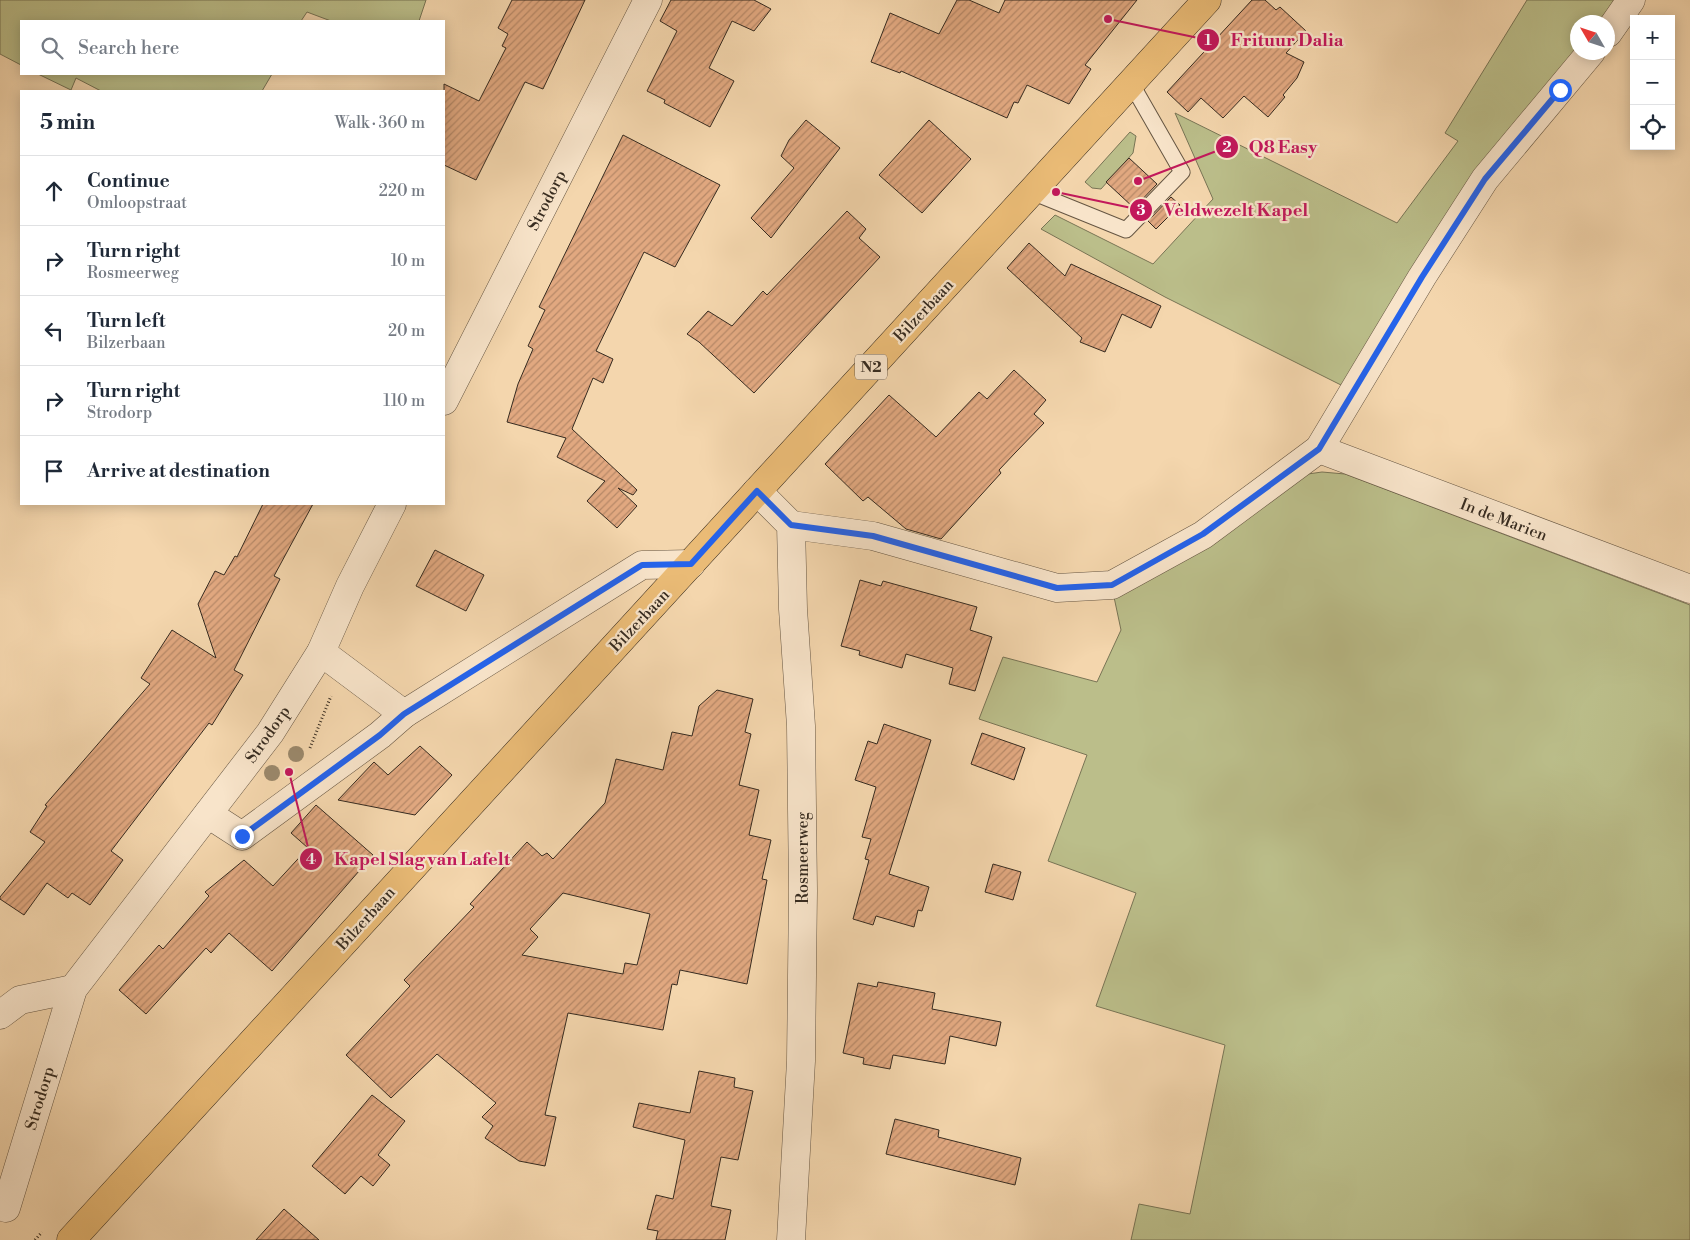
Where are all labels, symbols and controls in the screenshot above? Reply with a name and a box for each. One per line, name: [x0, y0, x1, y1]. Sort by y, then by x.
north arrow: [1570, 15, 1615, 60]
map controls: [1630, 15, 1675, 150]
button: +: [1630, 15, 1675, 60]
search box: [20, 20, 445, 75]
callout: Frituur Dalia: [1196, 23, 1354, 56]
text: Frituur Dalia: [1230, 29, 1344, 52]
text: 1: [1204, 31, 1212, 50]
icon: search: [38, 34, 66, 62]
text: Search here: [78, 36, 179, 60]
button: −: [1630, 60, 1675, 105]
route start: [1549, 79, 1572, 102]
button: locate: [1630, 105, 1675, 150]
text: 5 min: [40, 110, 95, 136]
text: Walk · 360 m: [335, 113, 425, 133]
callout: Q8 Easy: [1214, 131, 1328, 164]
text: Q8 Easy: [1249, 136, 1318, 159]
text: 2: [1222, 138, 1232, 157]
street label: Strodorp: [523, 167, 571, 234]
text: Continue: [87, 169, 170, 193]
icon: ahead: [40, 177, 68, 205]
text: 220 m: [379, 181, 425, 201]
text: Omloopstraat: [87, 193, 187, 213]
callout: Veldwezelt Kapel: [1129, 193, 1318, 226]
text: Veldwezelt Kapel: [1163, 199, 1308, 222]
text: 3: [1136, 201, 1146, 220]
text: Turn right: [87, 239, 180, 263]
icon: right: [40, 247, 68, 275]
text: 10 m: [391, 251, 425, 271]
text: Rosmeerweg: [87, 263, 179, 283]
street label: Bilzerbaan: [889, 275, 958, 347]
text: Turn left: [87, 309, 166, 333]
icon: left: [40, 317, 68, 345]
text: 20 m: [388, 321, 425, 341]
text: Bilzerbaan: [87, 333, 166, 353]
road number: N2: [855, 354, 887, 380]
text: Turn right: [87, 379, 180, 403]
icon: right: [40, 387, 68, 415]
text: 110 m: [383, 391, 425, 411]
text: Strodorp: [87, 403, 152, 423]
icon: arrive: [40, 457, 68, 485]
text: Arrive at destination: [87, 459, 270, 483]
street label: In de Marien: [1457, 494, 1550, 546]
street label: Bilzerbaan: [605, 585, 674, 657]
street label: Strodorp: [241, 702, 295, 767]
street label: Rosmeerweg: [793, 811, 813, 904]
route end: [231, 825, 254, 848]
callout: Kapel Slag van Lafelt: [299, 843, 520, 876]
text: Kapel Slag van Lafelt: [334, 848, 511, 871]
text: 4: [306, 850, 316, 869]
street label: Bilzerbaan: [331, 882, 400, 955]
street label: Strodorp: [21, 1064, 59, 1132]

